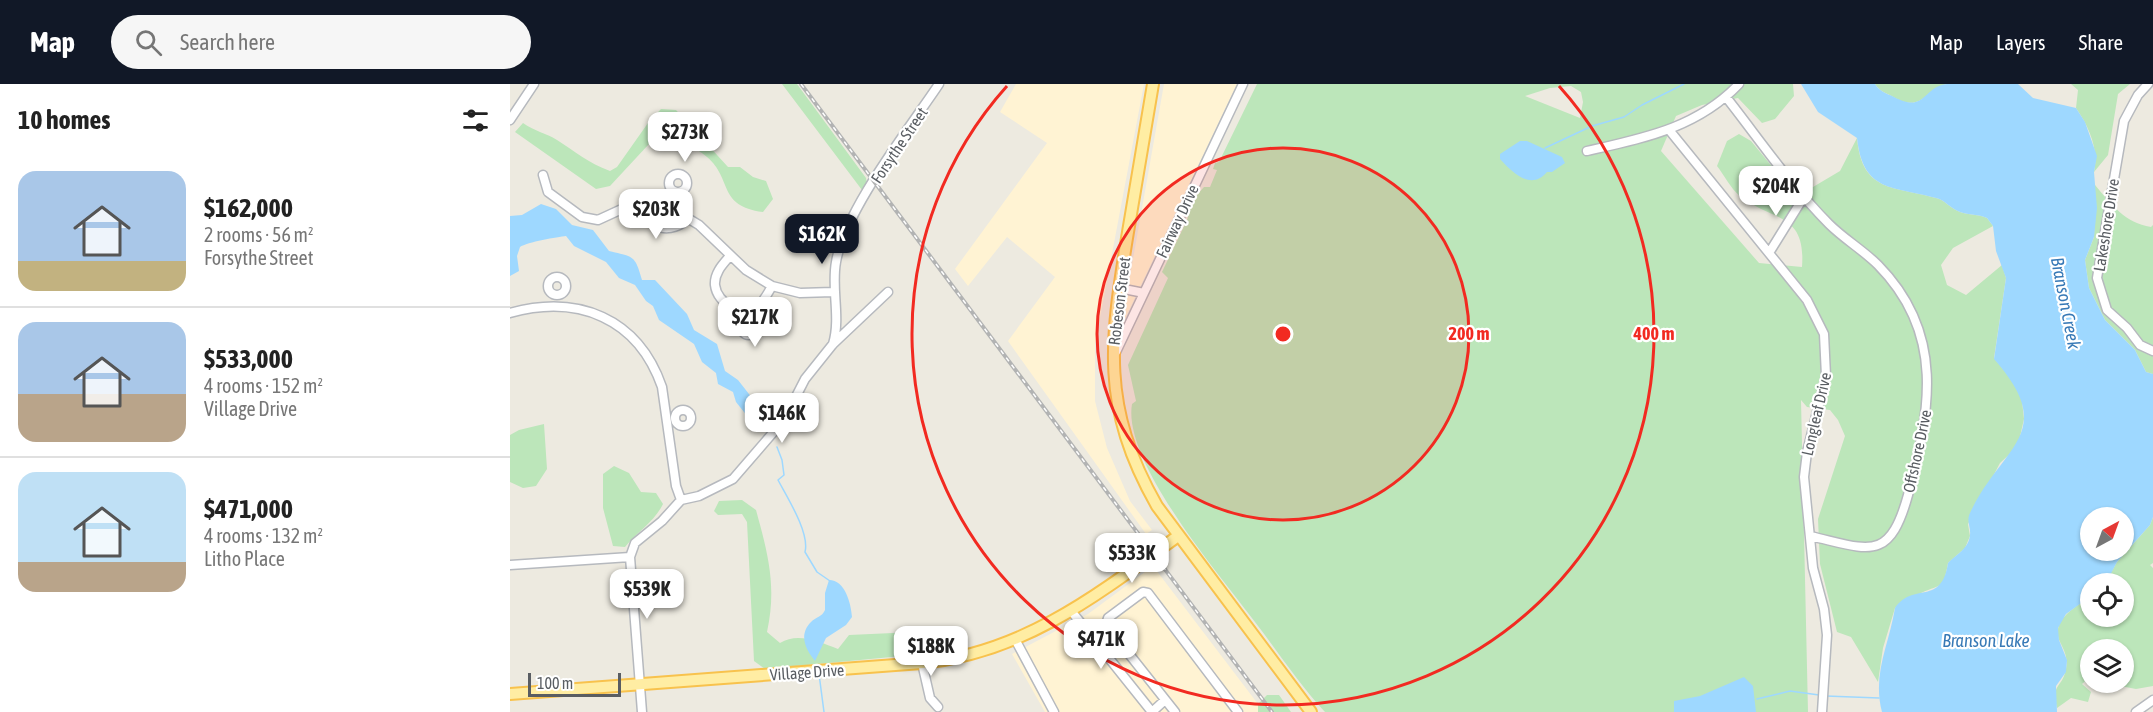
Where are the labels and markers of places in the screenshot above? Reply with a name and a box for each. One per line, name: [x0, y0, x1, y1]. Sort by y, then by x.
pin: $273K: [643, 112, 727, 163]
pin: $204K: [1734, 166, 1818, 217]
pin: $203K: [614, 189, 698, 240]
pin: $162K: [780, 214, 864, 265]
pin: $217K: [713, 297, 797, 348]
centre of rings: [1273, 324, 1293, 344]
pin: $146K: [740, 393, 824, 444]
pin: $533K: [1090, 533, 1174, 584]
pin: $539K: [605, 569, 689, 620]
pin: $471K: [1059, 619, 1143, 670]
pin: $188K: [889, 626, 973, 677]

